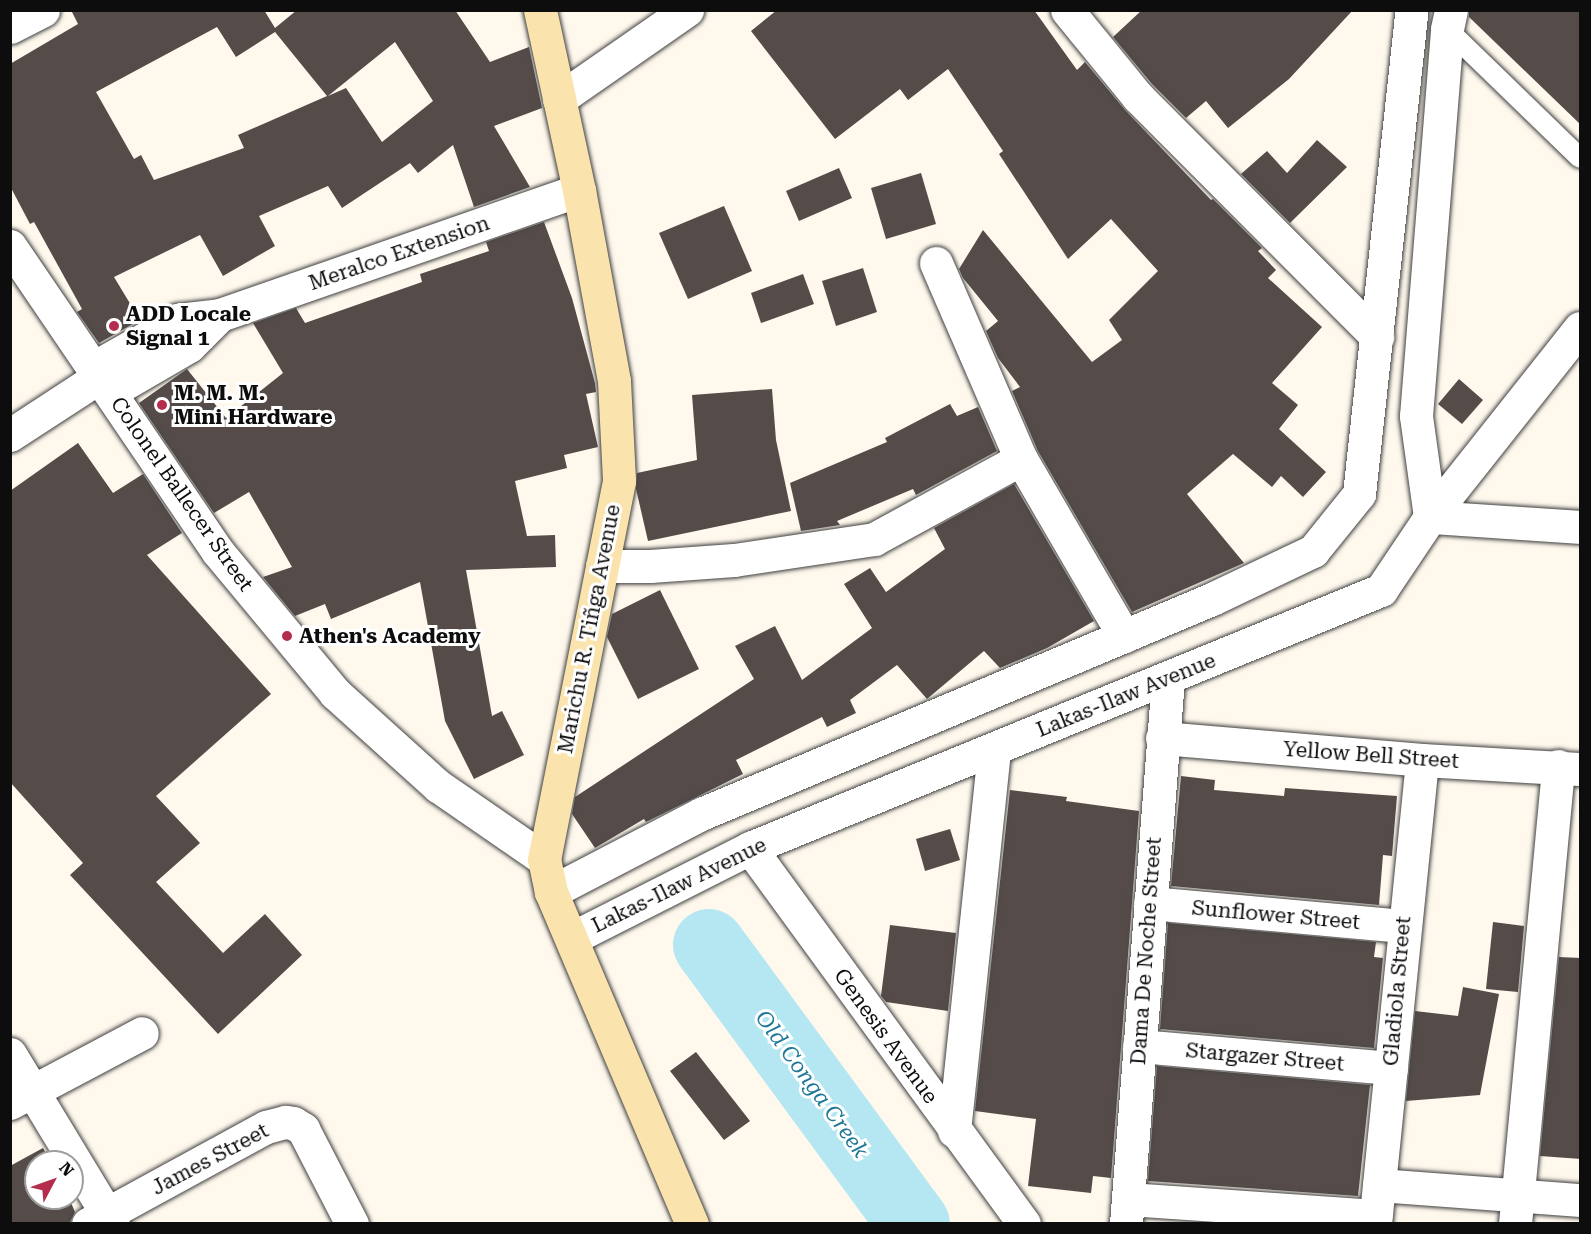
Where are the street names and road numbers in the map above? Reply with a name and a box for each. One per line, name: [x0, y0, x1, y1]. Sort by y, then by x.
street label: Meralco Extension: [305, 210, 493, 296]
street label: Colonel Ballecer Street: [105, 392, 259, 596]
street label: Marichu R. Tiñga Avenue: [552, 502, 626, 756]
street label: Lakas-Ilaw Avenue: [1033, 648, 1219, 742]
street label: Yellow Bell Street: [1282, 736, 1460, 774]
street label: Lakas-Ilaw Avenue: [588, 832, 770, 938]
street label: Dama De Noche Street: [1125, 836, 1167, 1066]
street label: Sunflower Street: [1191, 895, 1361, 935]
street label: Gladiola Street: [1378, 915, 1416, 1067]
street label: Genesis Avenue: [829, 964, 943, 1108]
street label: Stargazer Street: [1185, 1038, 1345, 1076]
street label: James Street: [147, 1118, 273, 1200]

